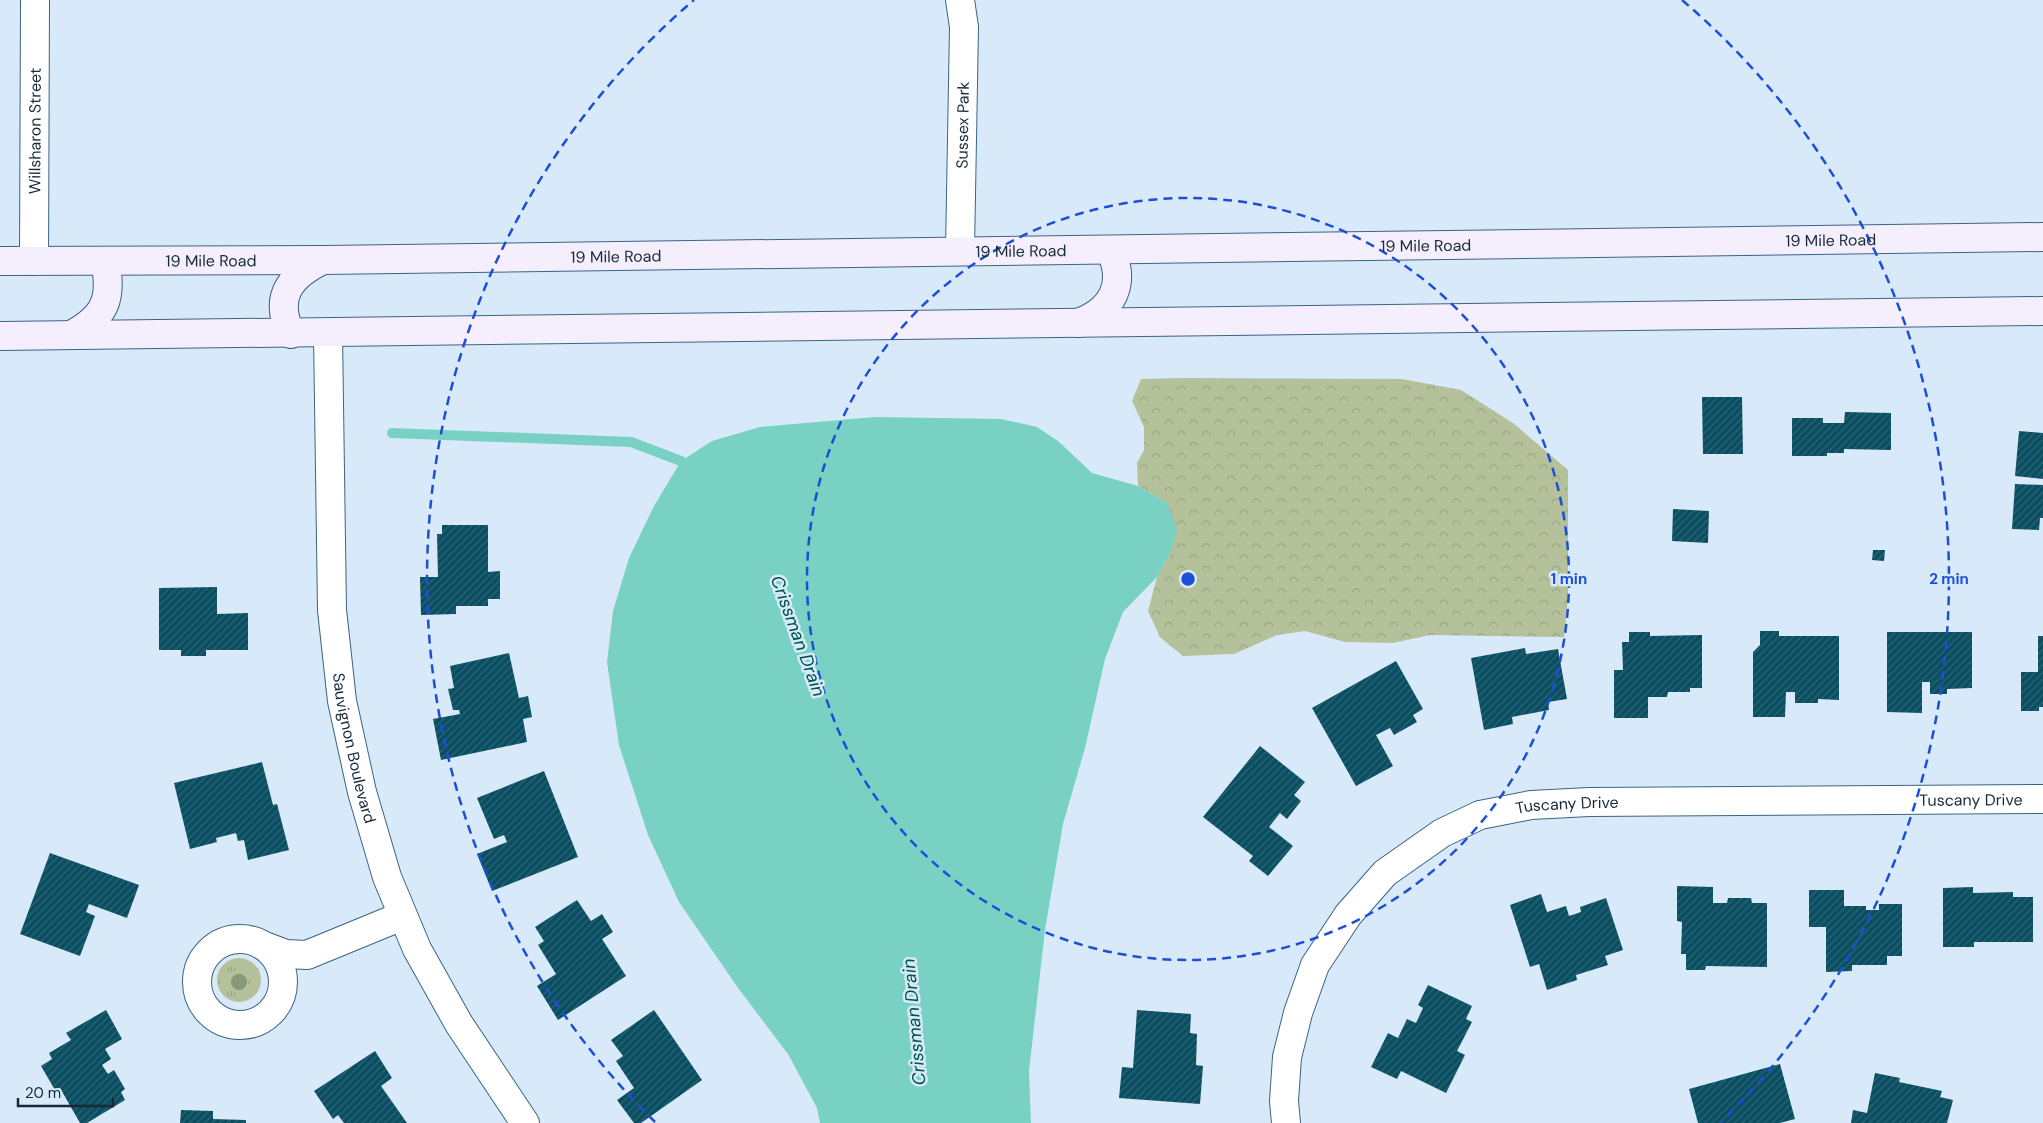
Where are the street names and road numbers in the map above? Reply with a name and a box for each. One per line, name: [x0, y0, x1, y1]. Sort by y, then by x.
street label: Willsharon Street: [24, 68, 45, 194]
street label: Sussex Park: [951, 81, 974, 169]
street label: 19 Mile Road: [1785, 229, 1876, 251]
street label: 19 Mile Road: [1380, 234, 1471, 256]
street label: 19 Mile Road: [975, 240, 1067, 262]
street label: 19 Mile Road: [570, 245, 662, 267]
street label: 19 Mile Road: [166, 250, 256, 271]
street label: Sauvignon Boulevard: [328, 672, 381, 826]
street label: Tuscany Drive: [1919, 789, 2023, 810]
street label: Tuscany Drive: [1514, 791, 1619, 818]

